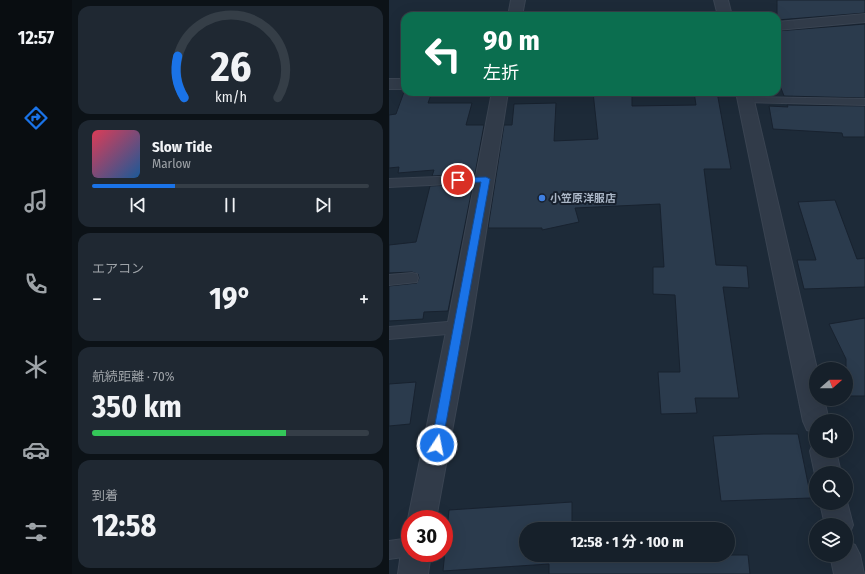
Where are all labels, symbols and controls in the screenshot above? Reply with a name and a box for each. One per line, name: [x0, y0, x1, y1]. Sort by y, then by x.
text: 90 m: [483, 24, 540, 57]
text: 12:57: [18, 27, 54, 49]
icon: left: [417, 28, 469, 80]
text: 26: [209, 42, 251, 92]
text: 左折: [483, 62, 519, 84]
text: km/h: [215, 88, 246, 105]
icon: directions: [22, 104, 50, 132]
text: Slow Tide: [152, 138, 212, 156]
text: Marlow: [152, 156, 191, 171]
pin: [441, 163, 475, 197]
icon: arrive: [447, 169, 469, 191]
icon: music: [22, 187, 50, 215]
place label: 小笠原洋服店: [550, 192, 616, 205]
marker: 小笠原洋服店: [537, 193, 547, 203]
icon: previous: [127, 194, 149, 216]
icon: pause: [219, 194, 241, 216]
icon: next: [312, 194, 334, 216]
text: エアコン: [92, 261, 144, 276]
icon: phone: [22, 270, 50, 298]
text: 19°: [209, 281, 252, 317]
text: −: [92, 286, 102, 313]
text: +: [359, 286, 369, 313]
icon: climate: [22, 353, 50, 381]
north arrow: [809, 362, 853, 406]
map controls: [809, 362, 853, 562]
text: 航続距離 · 70%: [92, 369, 175, 384]
text: 350 km: [92, 389, 182, 425]
button: sound: [809, 414, 853, 458]
position arrow: [416, 424, 458, 466]
icon: car: [22, 436, 50, 464]
button: search: [809, 466, 853, 510]
text: 到着: [92, 488, 118, 503]
text: 12:58: [92, 508, 156, 544]
speed limit sign: 30: [401, 510, 453, 562]
icon: filters: [22, 518, 50, 546]
button: layers: [809, 518, 853, 562]
text: 12:58 · 1 分 · 100 m: [570, 533, 684, 551]

